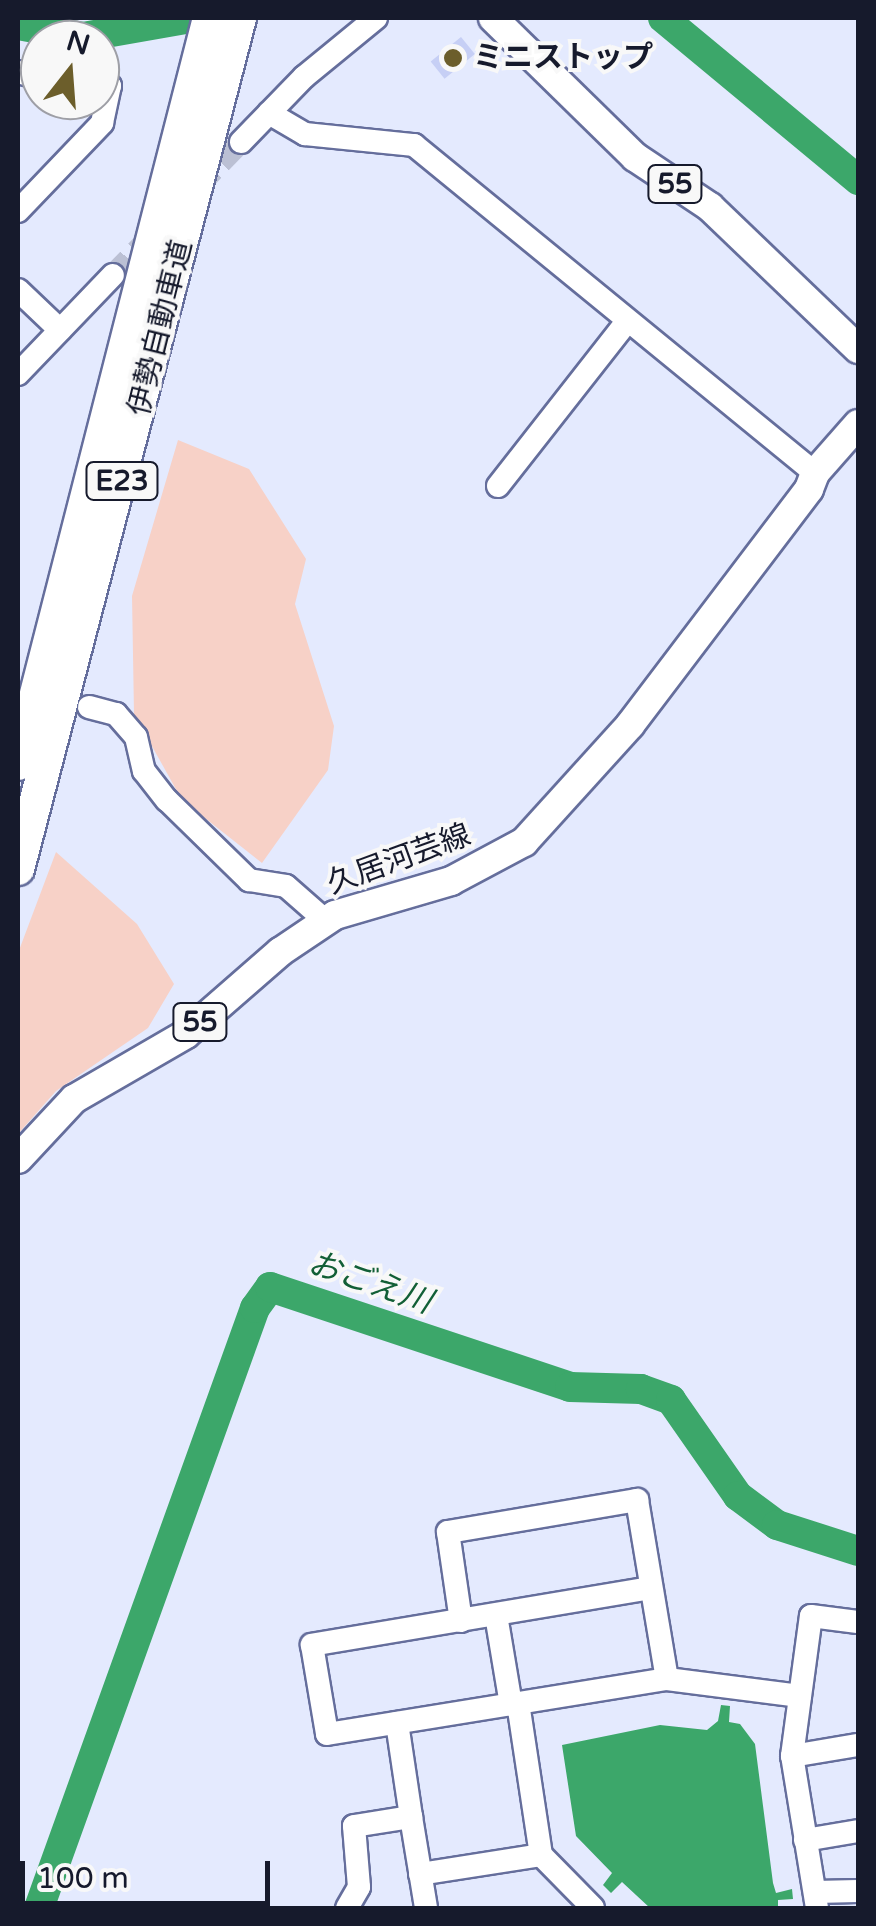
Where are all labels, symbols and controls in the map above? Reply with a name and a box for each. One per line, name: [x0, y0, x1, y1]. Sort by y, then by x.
north arrow: [20, 20, 120, 120]
text: N: [62, 24, 94, 63]
place label: ミニストップ: [473, 40, 653, 76]
marker: ミニストップ: [442, 47, 464, 69]
road number: 55: [645, 161, 705, 207]
street label: 伊勢自動車道: [122, 236, 200, 420]
road number: E23: [84, 458, 160, 504]
street label: 久居河芸線: [322, 817, 476, 903]
road number: 55: [170, 999, 230, 1045]
water label: おごえ川: [303, 1244, 437, 1322]
scale bar: [25, 1841, 275, 1903]
text: 100 m: [37, 1860, 129, 1897]

